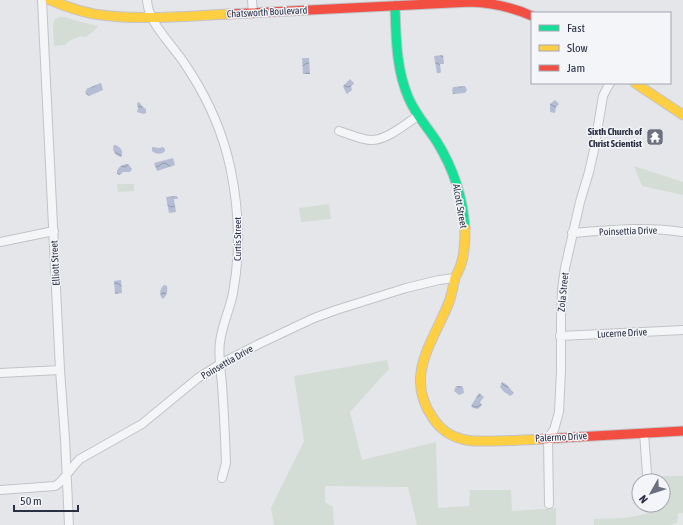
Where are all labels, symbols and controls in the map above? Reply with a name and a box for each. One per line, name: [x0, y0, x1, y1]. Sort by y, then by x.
street label: Chatsworth Boulevard: [226, 4, 308, 20]
legend: [531, 12, 671, 84]
text: Fast: [567, 21, 585, 35]
text: Slow: [567, 41, 588, 55]
text: Jam: [567, 61, 585, 75]
place label: Sixth Church of Christ Scientist: [588, 126, 642, 149]
temple icon: Sixth Church of Christ Scientist: [645, 127, 665, 147]
street label: Alcott Street: [451, 183, 469, 229]
street label: Curtis Street: [232, 217, 243, 261]
street label: Poinsettia Drive: [599, 224, 658, 238]
street label: Elliott Street: [48, 240, 62, 286]
street label: Zola Street: [555, 272, 571, 312]
street label: Lucerne Drive: [597, 326, 648, 340]
street label: Poinsettia Drive: [199, 342, 255, 381]
street label: Palermo Drive: [535, 430, 588, 444]
north arrow: [631, 473, 671, 513]
scale bar: [14, 487, 78, 513]
text: N: [637, 493, 650, 506]
text: 50 m: [20, 494, 42, 508]

